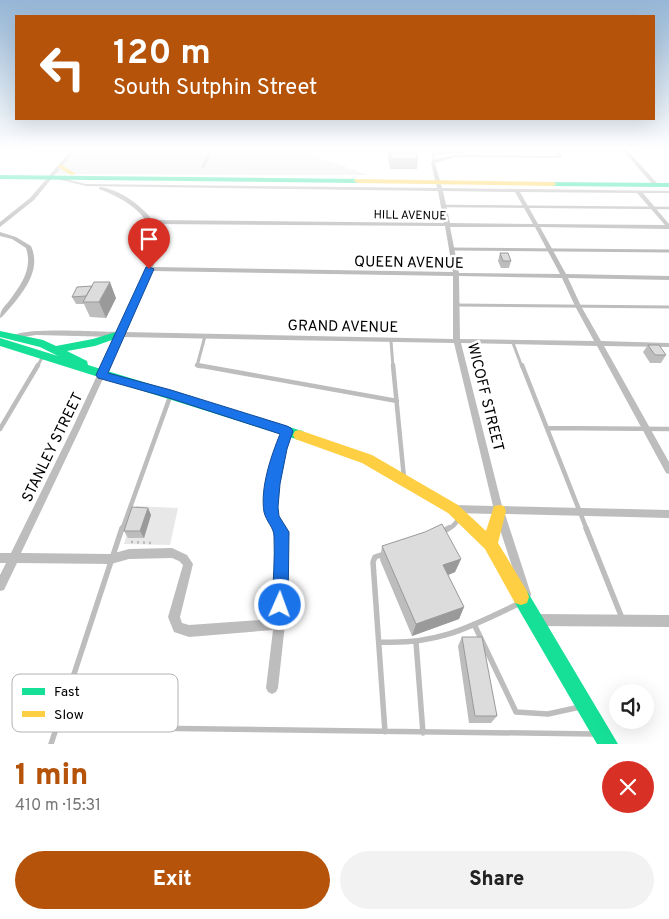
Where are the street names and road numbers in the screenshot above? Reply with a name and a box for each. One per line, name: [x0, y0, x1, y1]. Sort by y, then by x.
street label: HILL AVENUE: [373, 207, 447, 225]
street label: QUEEN AVENUE: [354, 253, 464, 274]
street label: GRAND AVENUE: [287, 317, 398, 338]
street label: WICOFF STREET: [462, 341, 507, 454]
street label: STANLEY STREET: [19, 390, 88, 506]

